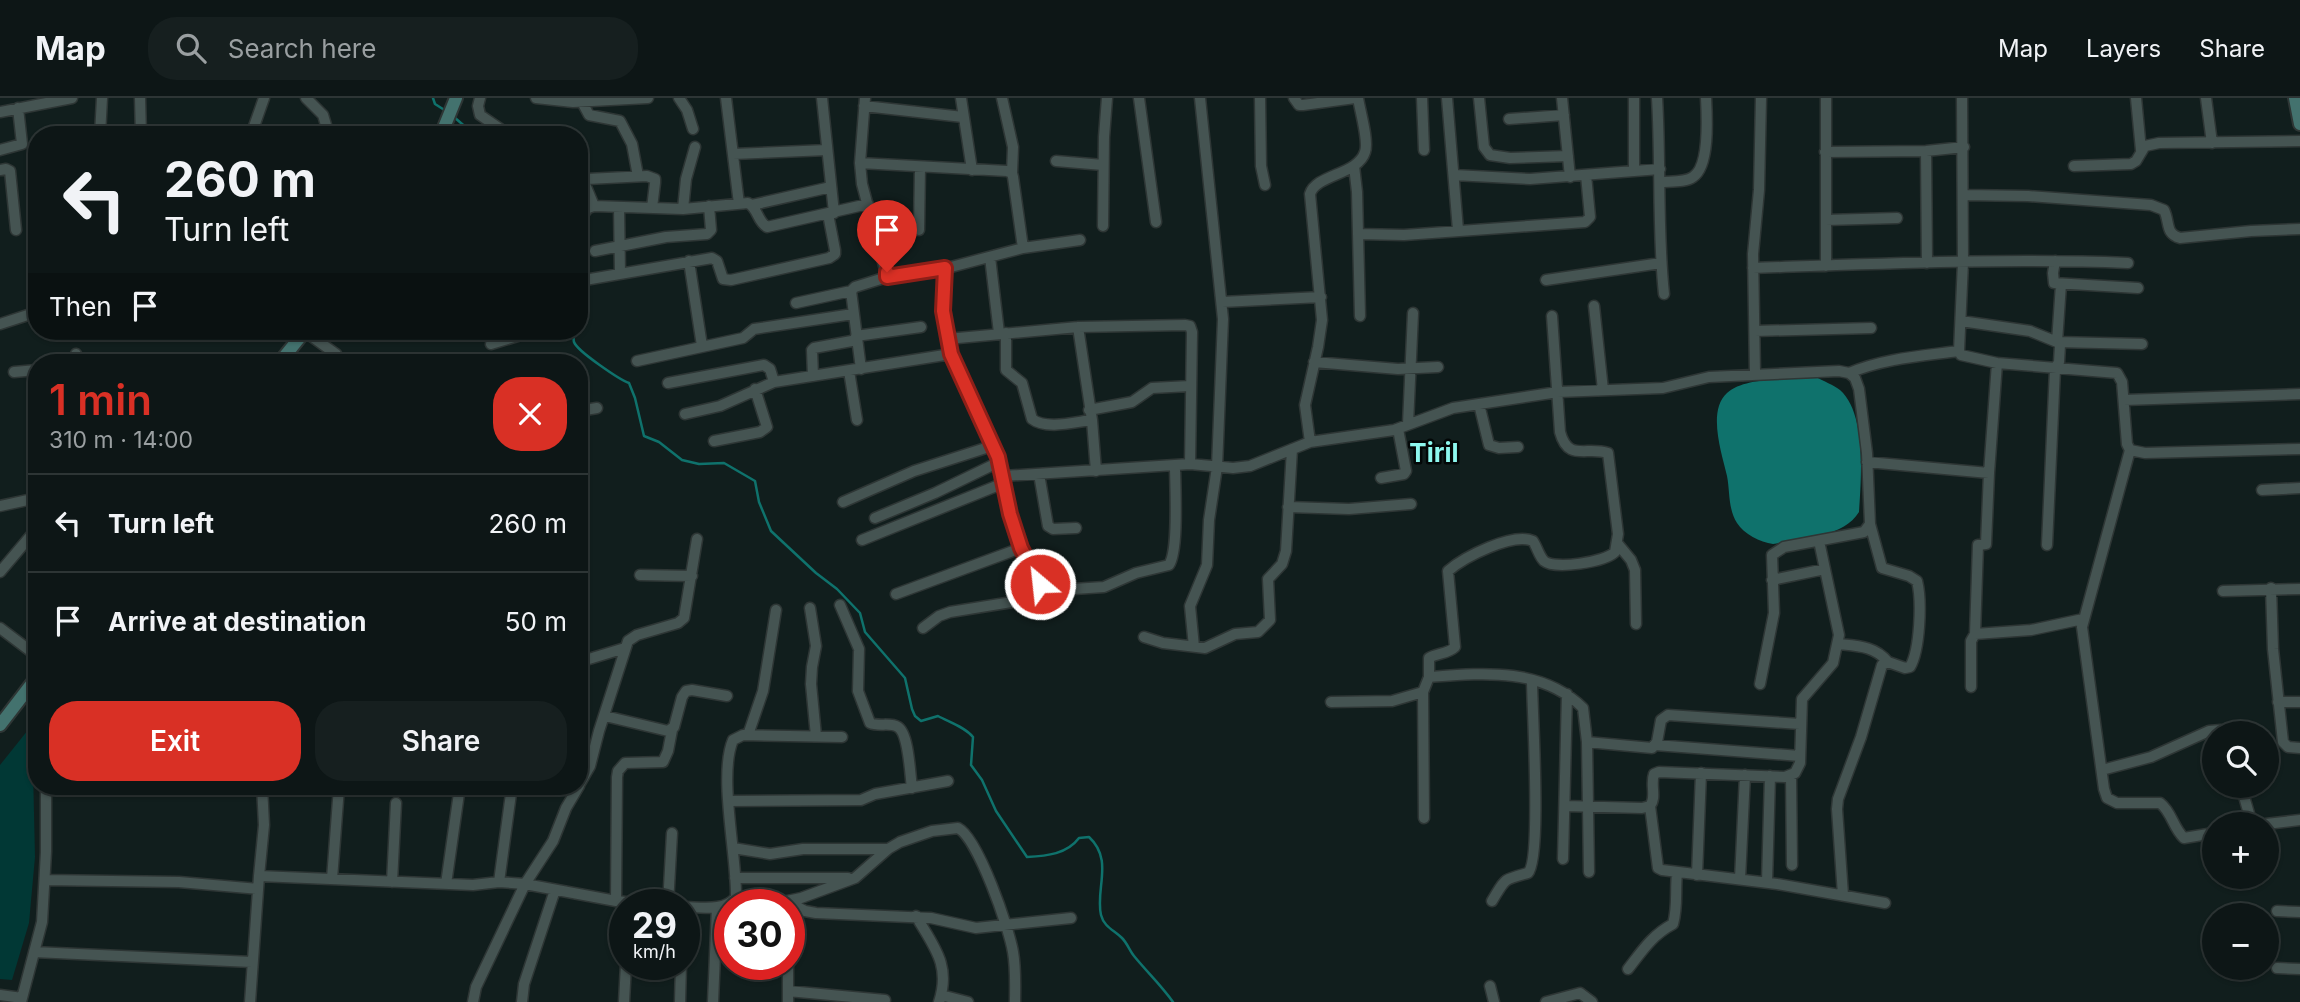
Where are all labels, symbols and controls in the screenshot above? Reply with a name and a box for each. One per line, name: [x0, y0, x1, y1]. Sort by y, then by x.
search box: [148, 17, 638, 80]
text: Map: [35, 28, 106, 68]
icon: search: [172, 29, 210, 67]
text: Search here: [228, 33, 376, 64]
text: Map: [1998, 34, 2048, 63]
text: Layers: [2086, 34, 2161, 63]
text: Share: [2199, 34, 2265, 63]
text: 260 m: [164, 150, 316, 209]
icon: left: [49, 154, 140, 245]
pin: [857, 200, 917, 272]
text: Turn left: [164, 210, 289, 249]
icon: arrive: [868, 211, 906, 249]
icon: arrive: [126, 287, 164, 325]
text: Then: [49, 291, 112, 322]
text: 1 min: [49, 374, 152, 425]
button: close: [493, 377, 567, 451]
text: 310 m · 14:00: [49, 426, 193, 454]
district label: Tiril: [1409, 437, 1459, 468]
icon: left: [49, 504, 87, 542]
text: Turn left: [108, 508, 214, 539]
text: 260 m: [489, 508, 567, 539]
position arrow: [1003, 547, 1077, 621]
icon: arrive: [49, 602, 87, 640]
text: Arrive at destination: [108, 606, 367, 637]
text: 50 m: [505, 606, 567, 637]
button: Exit: [49, 701, 301, 781]
button: Share: [315, 701, 567, 781]
map controls: [2202, 721, 2279, 980]
button: search: [2202, 721, 2279, 798]
button: +: [2202, 812, 2279, 889]
speed limit sign: 30: [714, 889, 805, 980]
button: −: [2202, 903, 2279, 980]
text: 29: [632, 904, 677, 946]
text: km/h: [633, 941, 676, 962]

